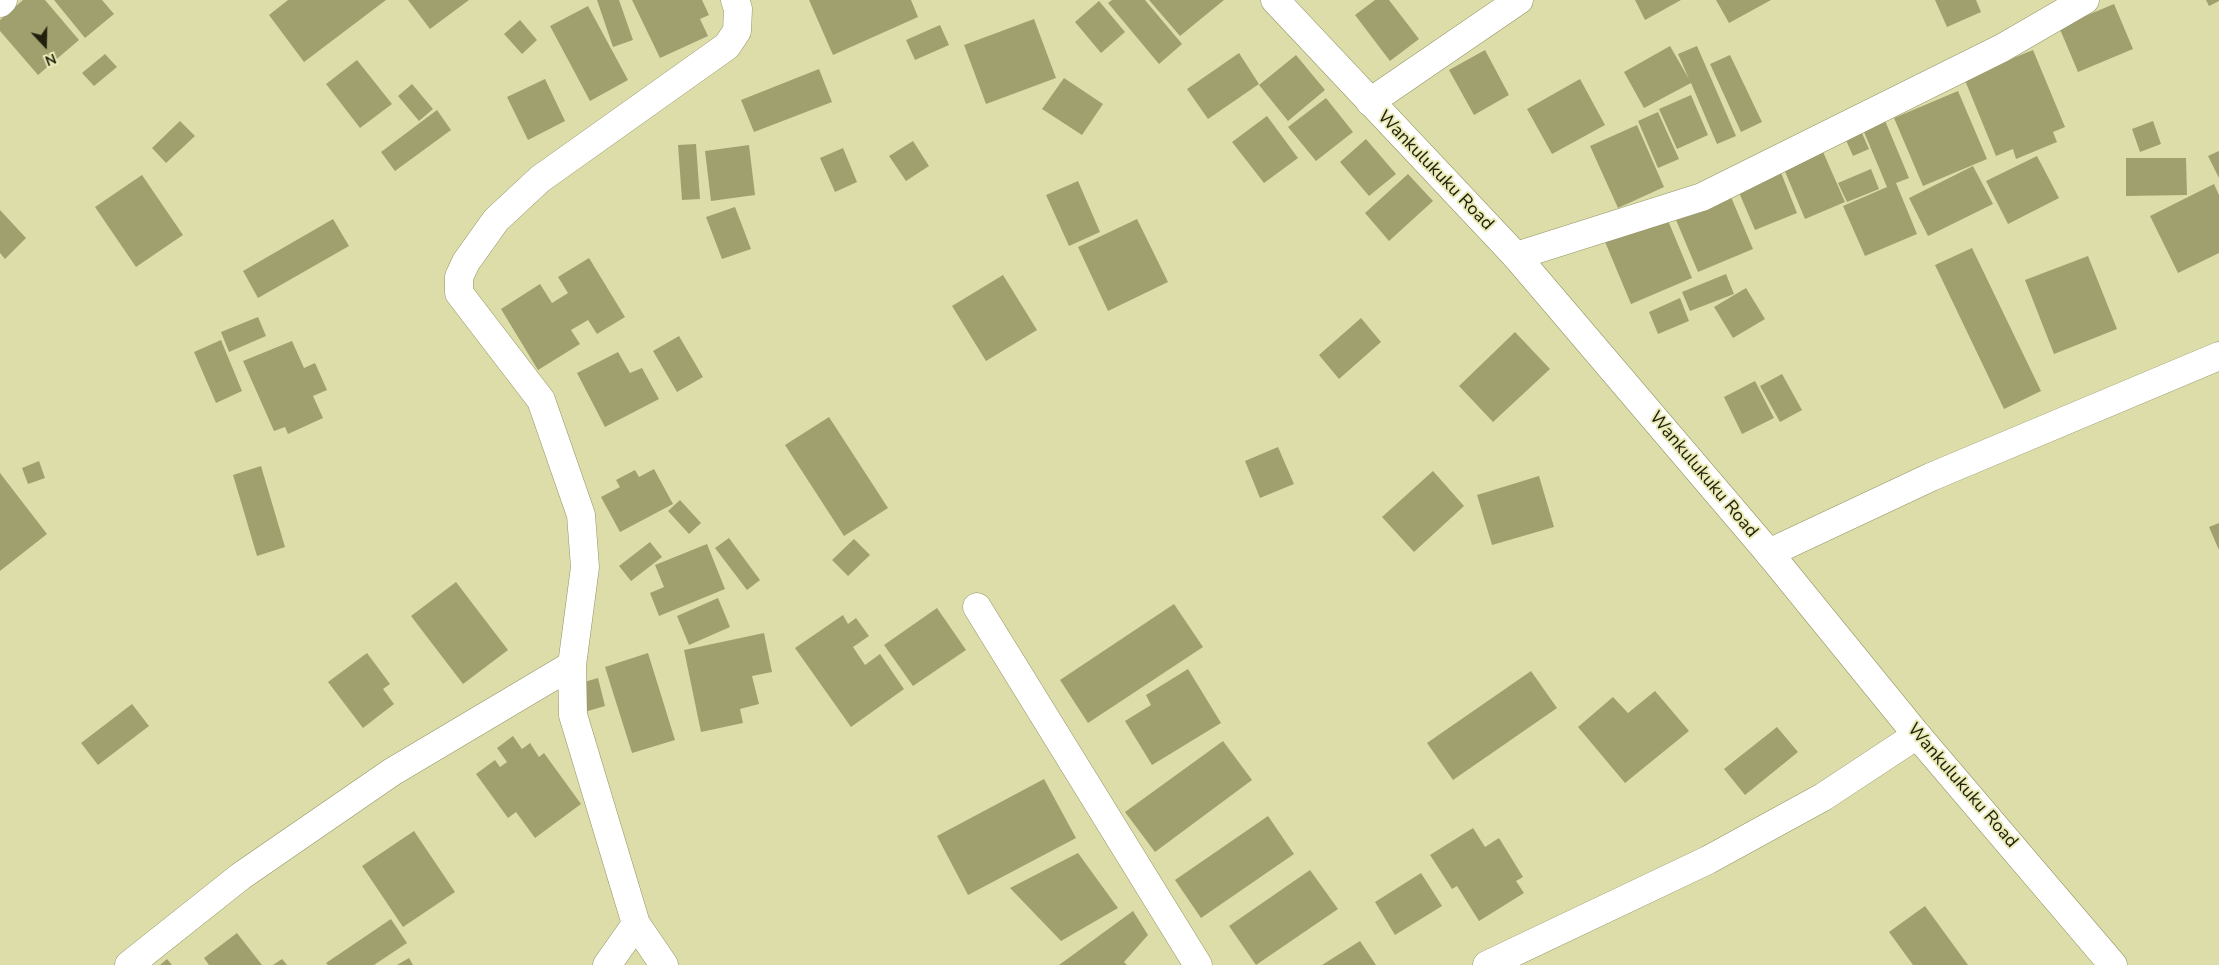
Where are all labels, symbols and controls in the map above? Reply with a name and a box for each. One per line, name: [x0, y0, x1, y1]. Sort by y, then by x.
north arrow: [20, 20, 70, 70]
text: N: [42, 49, 59, 70]
street label: Wankulukuku Road: [1372, 107, 1498, 235]
street label: Wankulukuku Road: [1644, 408, 1762, 542]
street label: Wankulukuku Road: [1902, 719, 2022, 853]

